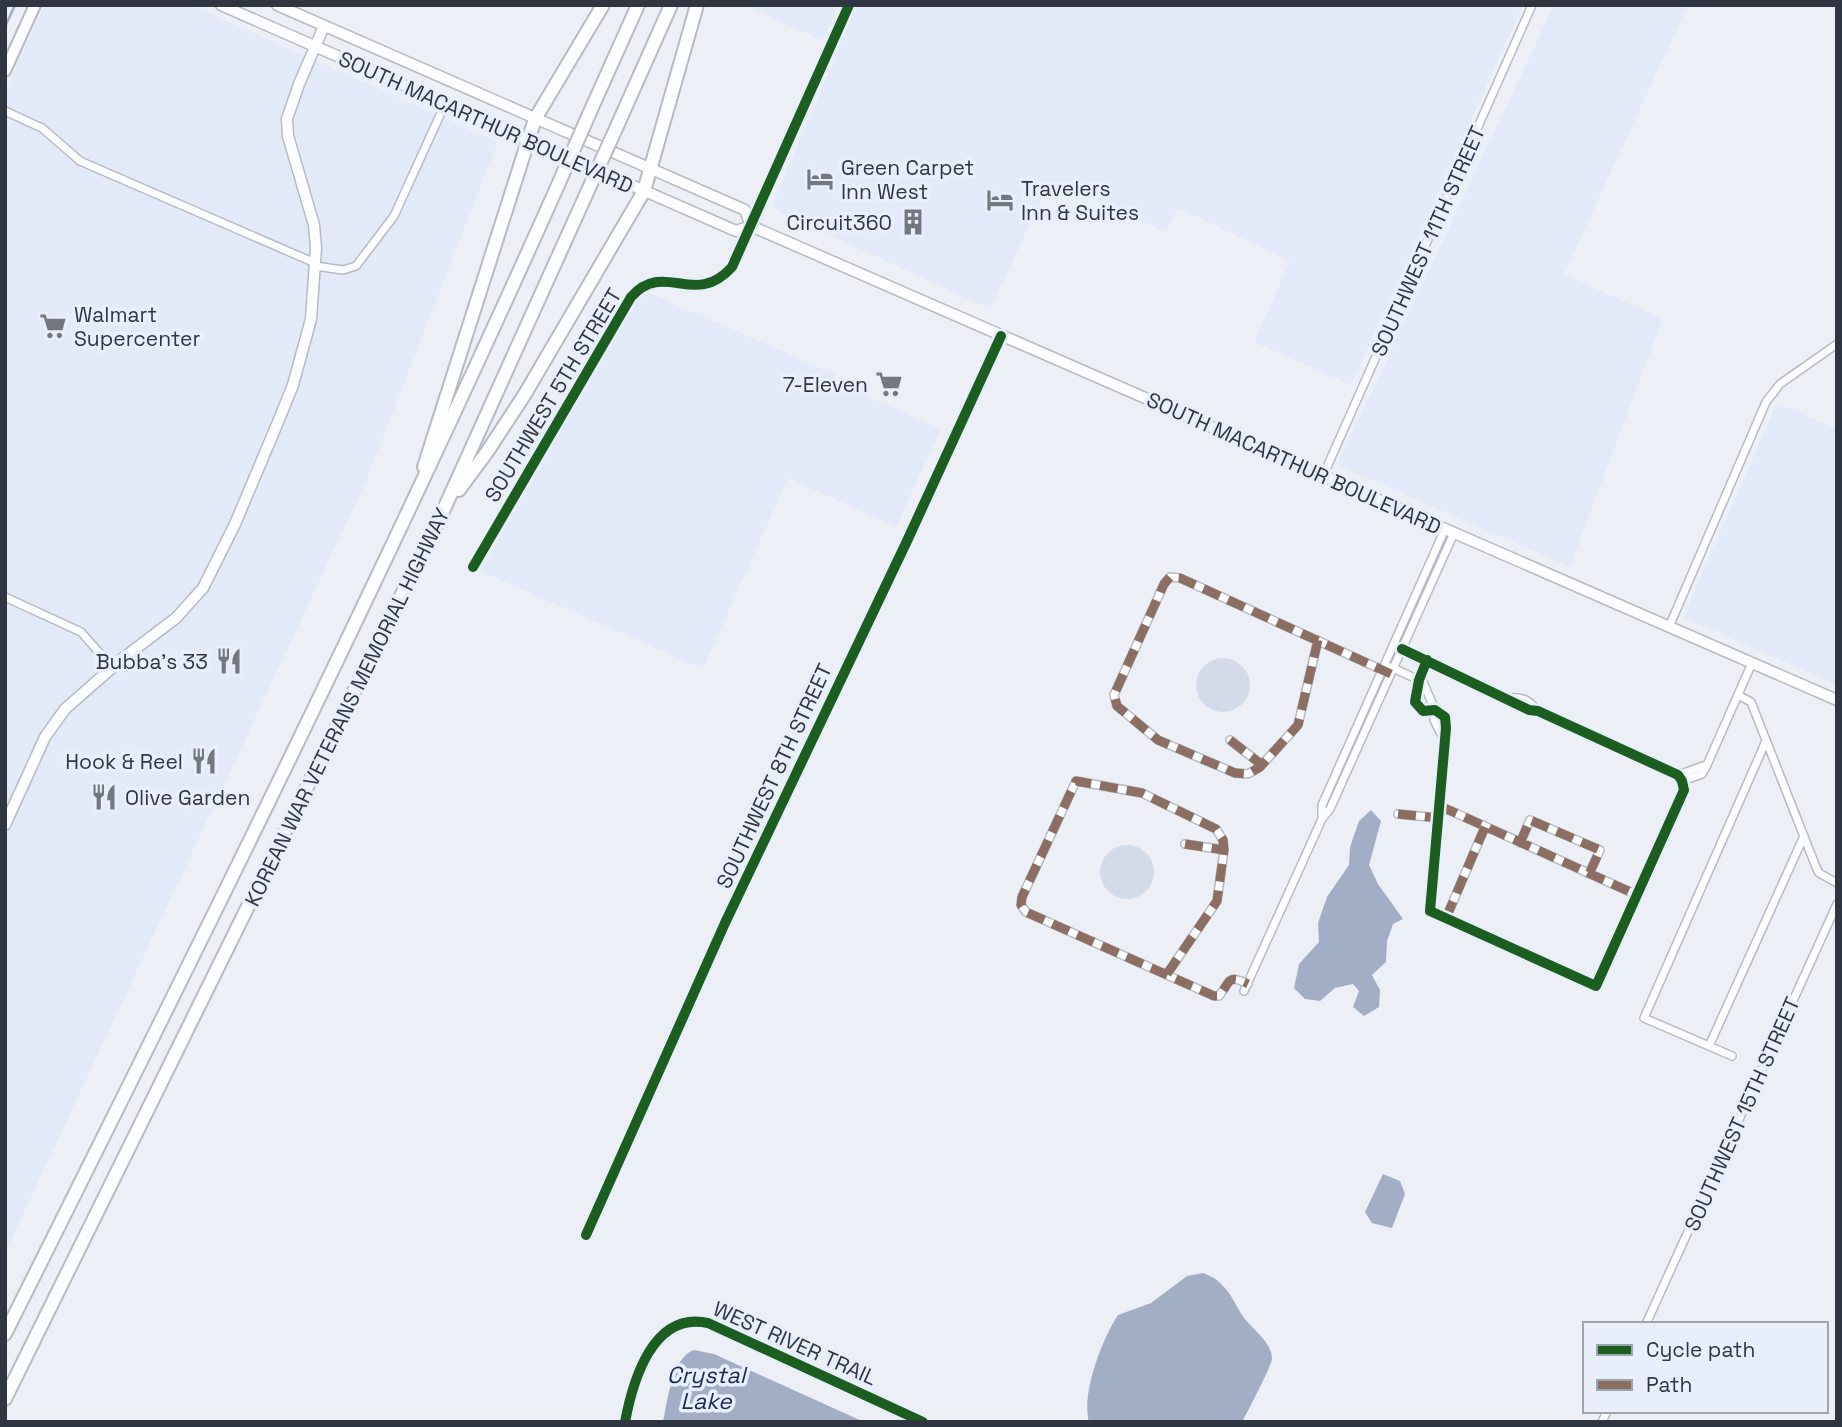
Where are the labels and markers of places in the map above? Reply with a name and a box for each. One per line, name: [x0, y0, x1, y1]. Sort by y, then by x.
place label: Green Carpet Inn West: [841, 154, 974, 205]
hotel icon: Green Carpet Inn West: [805, 164, 835, 194]
place label: Travelers Inn & Suites: [1021, 175, 1139, 226]
hotel icon: Travelers Inn & Suites: [985, 185, 1015, 215]
building icon: Circuit360: [898, 207, 928, 237]
place label: Circuit360: [787, 209, 892, 236]
place label: Walmart Supercenter: [74, 301, 201, 352]
supermarket icon: Walmart Supercenter: [38, 311, 68, 341]
supermarket icon: 7-Eleven: [874, 369, 904, 399]
place label: 7-Eleven: [783, 371, 868, 398]
restaurant icon: Bubba's 33: [214, 646, 244, 676]
place label: Bubba's 33: [96, 648, 208, 675]
restaurant icon: Hook & Reel: [189, 746, 219, 776]
place label: Hook & Reel: [65, 748, 183, 775]
restaurant icon: Olive Garden: [89, 782, 119, 812]
place label: Olive Garden: [125, 784, 250, 811]

